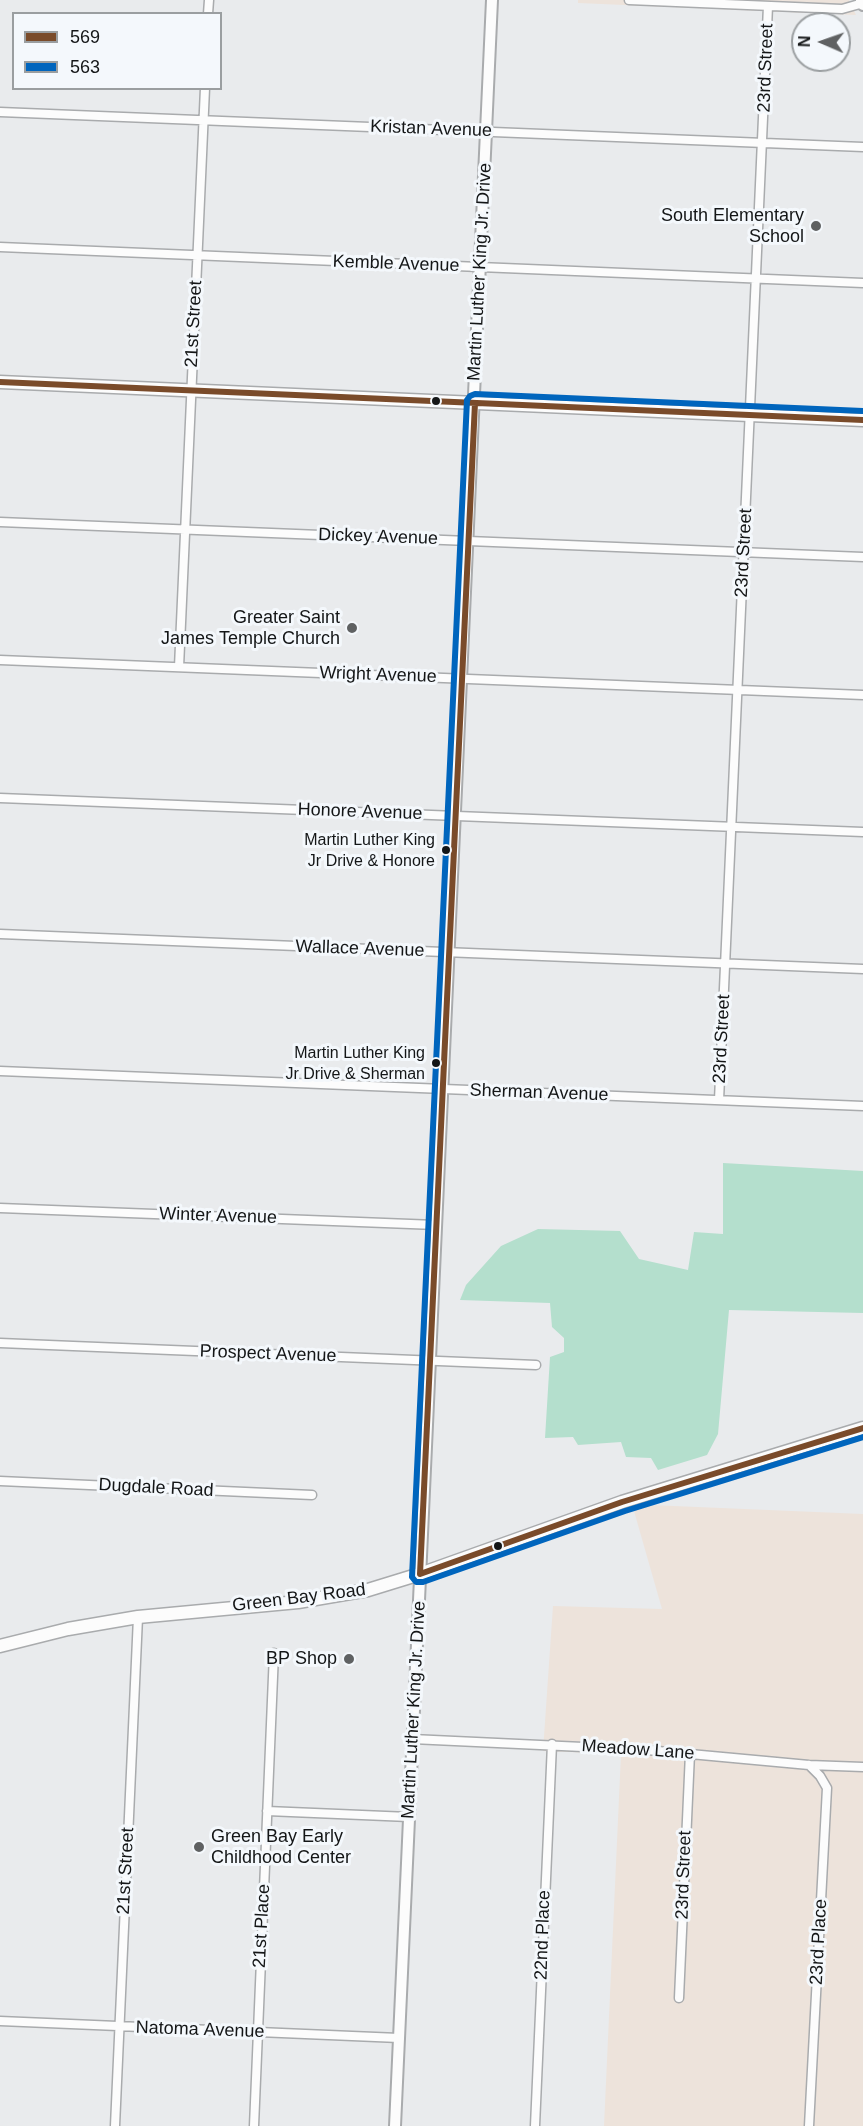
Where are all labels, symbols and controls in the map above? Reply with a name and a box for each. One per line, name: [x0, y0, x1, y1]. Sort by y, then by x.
legend: [12, 12, 222, 90]
north arrow: [791, 12, 851, 72]
street label: 23rd Street: [754, 23, 778, 113]
text: 569: [70, 27, 100, 47]
text: N: [796, 35, 813, 47]
text: 563: [70, 57, 100, 77]
street label: Kristan Avenue: [370, 116, 492, 142]
street label: Martin Luther King Jr. Drive: [464, 163, 496, 381]
place label: South Elementary School: [661, 205, 804, 248]
marker: South Elementary School: [809, 219, 823, 233]
street label: Kemble Avenue: [332, 251, 460, 277]
street label: 21st Street: [181, 280, 207, 368]
unlabelled marker: [430, 395, 442, 407]
street label: 23rd Street: [731, 508, 757, 598]
street label: Dickey Avenue: [318, 524, 438, 550]
place label: Greater Saint James Temple Church: [161, 607, 340, 650]
marker: Greater Saint James Temple Church: [345, 621, 359, 635]
street label: Wright Avenue: [319, 662, 437, 688]
street label: Honore Avenue: [297, 799, 423, 825]
place label: Martin Luther King Jr Drive & Honore: [304, 831, 435, 869]
marker: Martin Luther King Jr Drive & Honore: [440, 844, 452, 856]
street label: Wallace Avenue: [295, 936, 425, 962]
street label: 23rd Street: [709, 994, 735, 1084]
place label: Martin Luther King Jr Drive & Sherman: [285, 1044, 425, 1082]
marker: Martin Luther King Jr Drive & Sherman: [430, 1057, 442, 1069]
street label: Sherman Avenue: [469, 1080, 609, 1106]
street label: Winter Avenue: [159, 1203, 277, 1229]
street label: Prospect Avenue: [199, 1341, 337, 1367]
street label: Dugdale Road: [98, 1474, 214, 1502]
unlabelled marker: [492, 1540, 504, 1552]
street label: Green Bay Road: [231, 1579, 367, 1617]
street label: Martin Luther King Jr. Drive: [398, 1601, 430, 1819]
place label: BP Shop: [266, 1648, 337, 1670]
marker: BP Shop: [342, 1652, 356, 1666]
street label: Meadow Lane: [581, 1735, 695, 1765]
place label: Green Bay Early Childhood Center: [211, 1826, 351, 1868]
street label: 21st Street: [113, 1827, 139, 1915]
street label: 23rd Street: [672, 1830, 696, 1920]
marker: Green Bay Early Childhood Center: [192, 1840, 206, 1854]
street label: 21st Place: [249, 1883, 275, 1969]
street label: 22nd Place: [531, 1890, 555, 1980]
street label: 23rd Place: [806, 1898, 832, 1986]
street label: Natoma Avenue: [135, 2017, 265, 2043]

